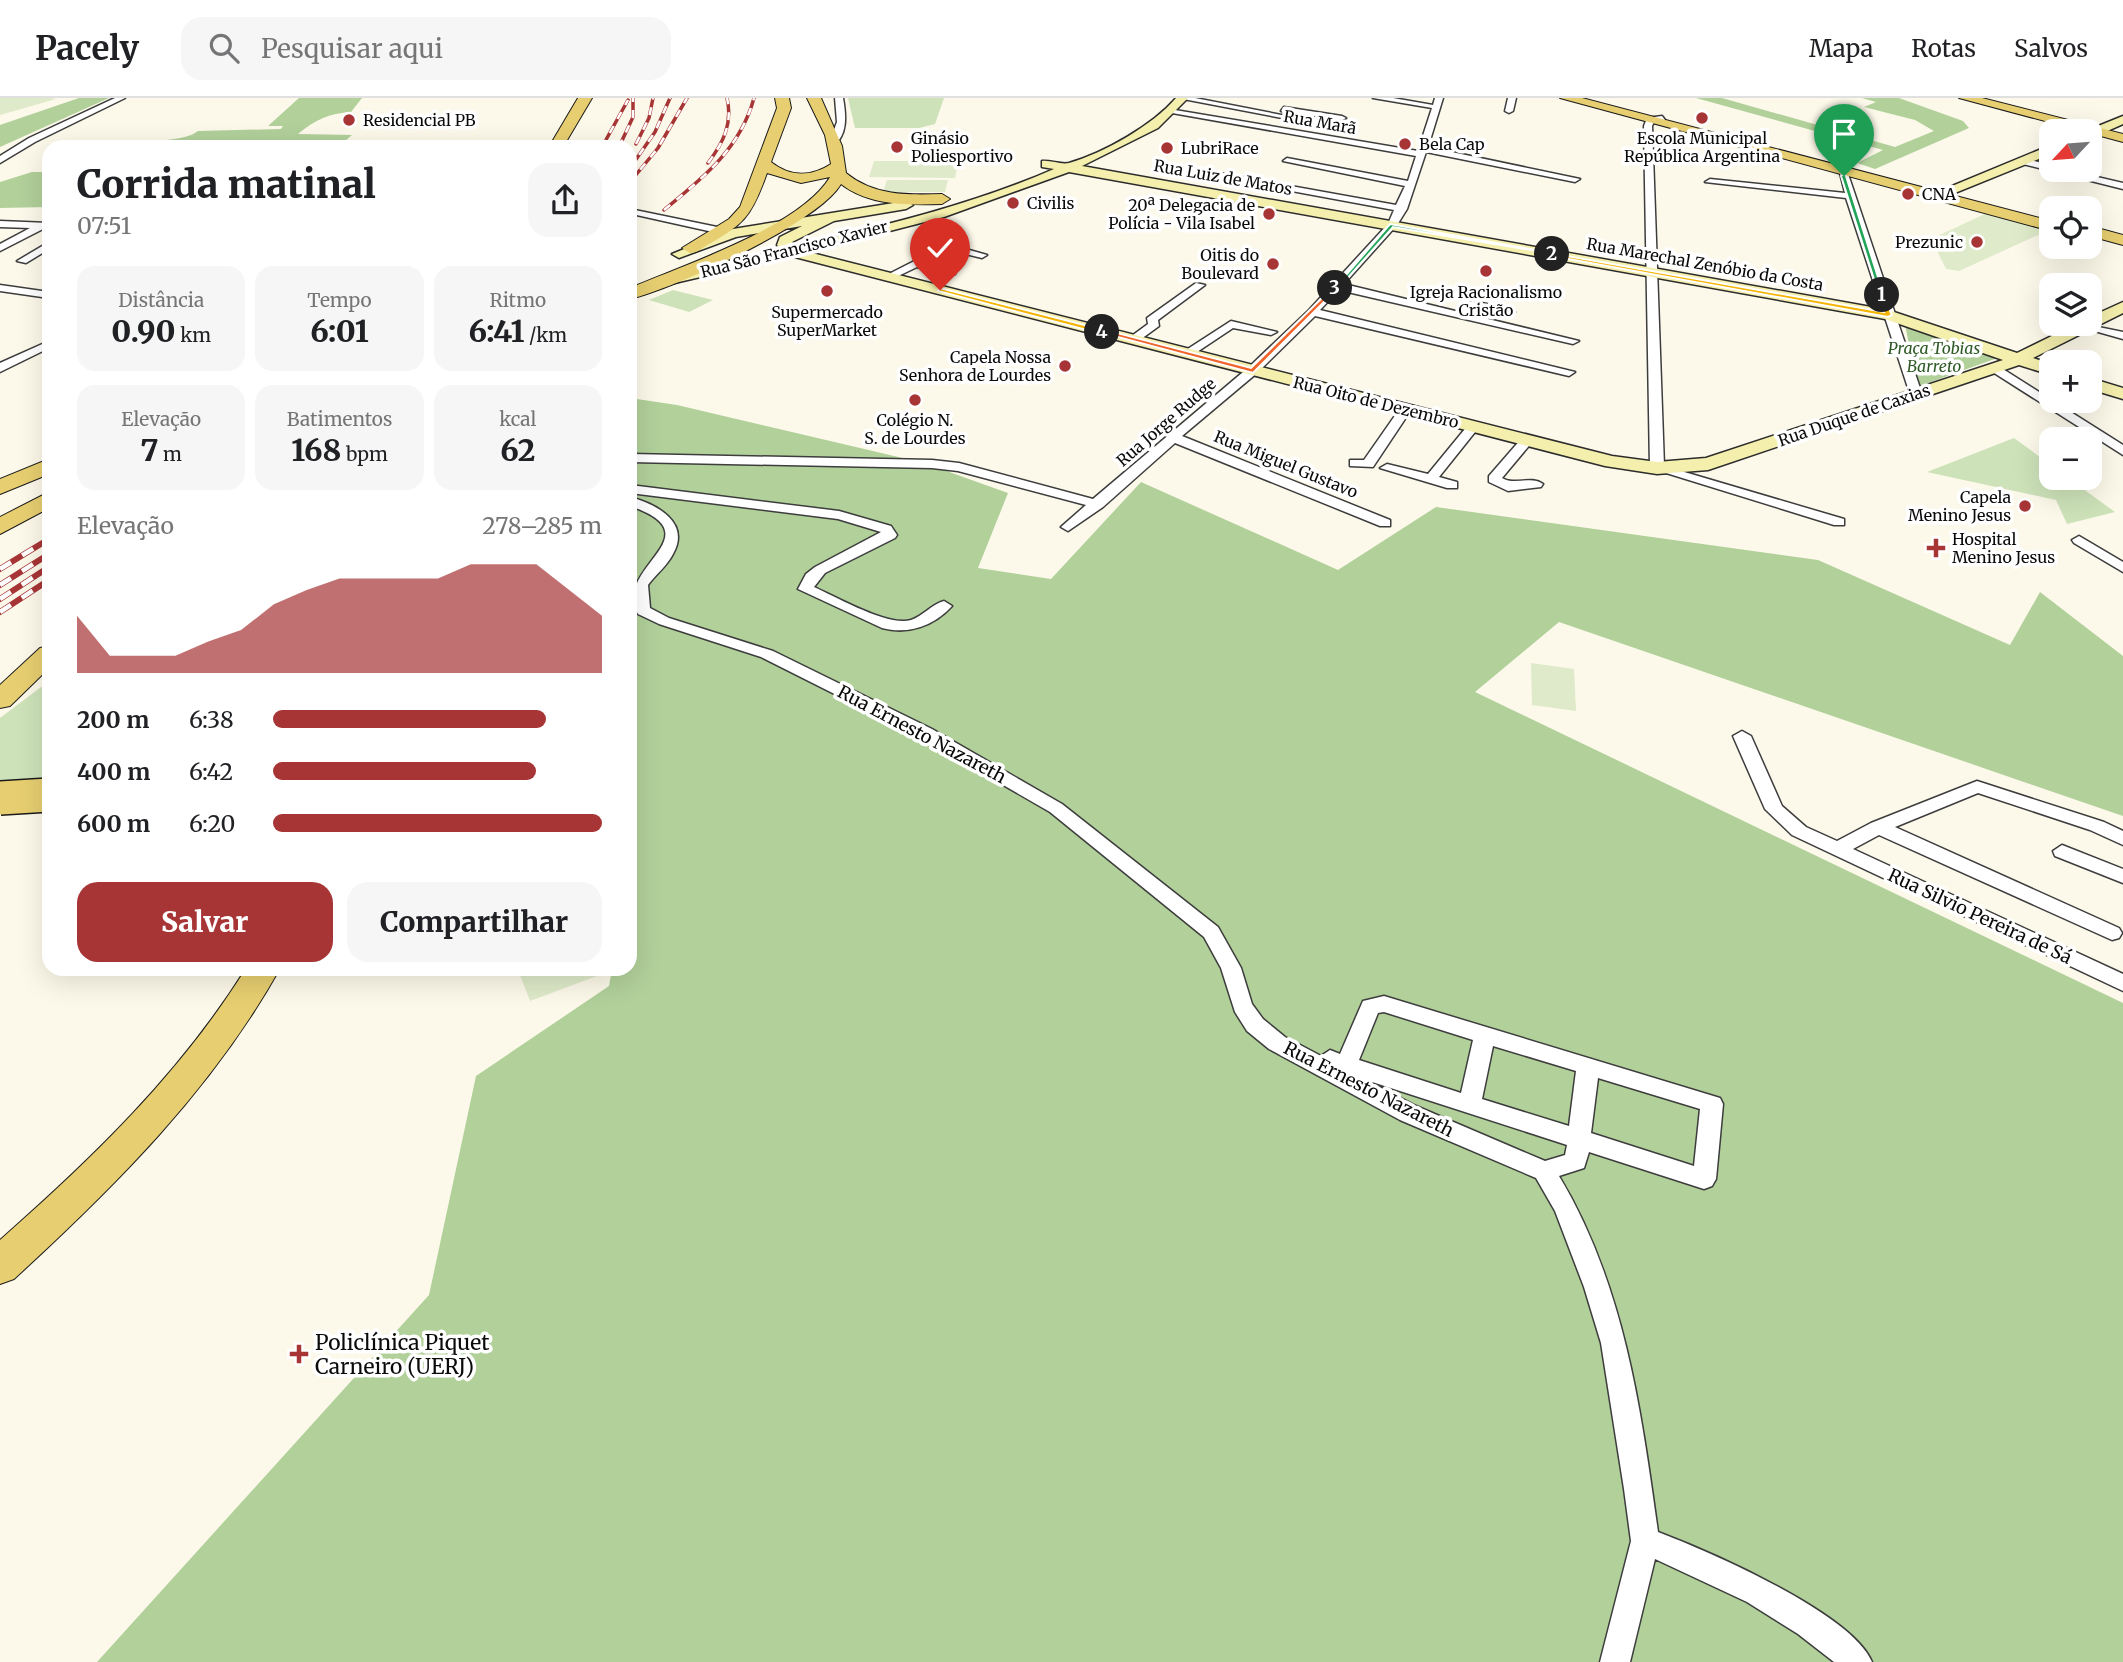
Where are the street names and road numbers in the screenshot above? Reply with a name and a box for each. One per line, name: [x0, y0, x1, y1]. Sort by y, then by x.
street label: Rua Marã: [1282, 106, 1358, 138]
street label: Rua Luiz de Matos: [1152, 155, 1294, 199]
street label: Rua São Francisco Xavier: [698, 216, 890, 282]
street label: Rua Marechal Zenóbio da Costa: [1585, 233, 1825, 295]
street label: Rua Oito de Dezembro: [1291, 372, 1461, 432]
street label: Rua Jorge Rudge: [1112, 373, 1220, 471]
street label: Rua Duque de Caxias: [1775, 380, 1933, 450]
street label: Rua Miguel Gustavo: [1211, 426, 1361, 502]
street label: Rua Ernesto Nazareth: [834, 680, 1010, 788]
street label: Rua Silvio Pereira de Sá: [1884, 863, 2076, 969]
street label: Rua Ernesto Nazareth: [1280, 1036, 1458, 1142]

